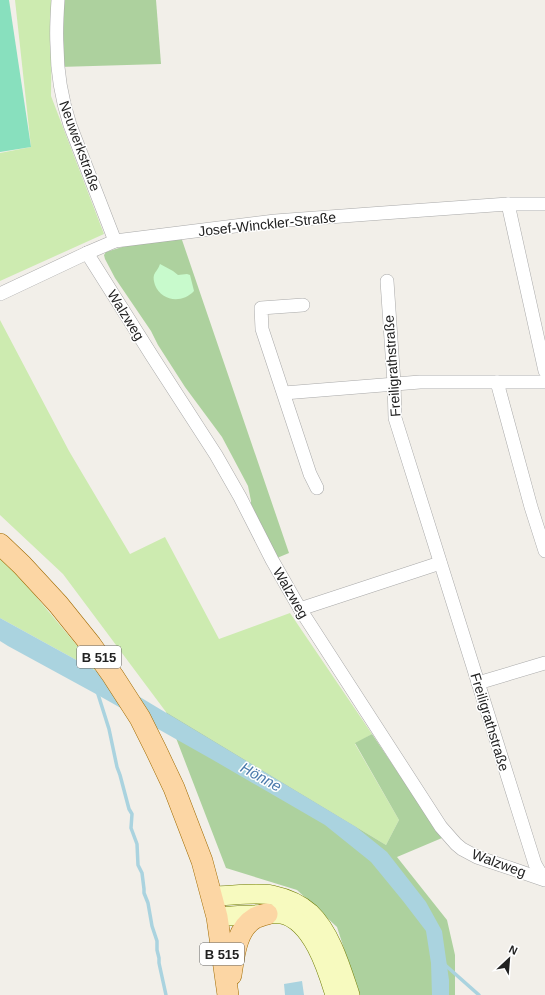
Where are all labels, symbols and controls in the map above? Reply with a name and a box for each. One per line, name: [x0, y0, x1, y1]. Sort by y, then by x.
street label: Neuwerkstraße: [56, 99, 104, 194]
street label: Josef-Winckler-Straße: [197, 209, 337, 239]
street label: Walzweg: [104, 287, 148, 343]
street label: Freiligrathstraße: [380, 314, 404, 417]
street label: Walzweg: [270, 565, 312, 621]
road number: B 515: [77, 646, 121, 668]
street label: Freiligrathstraße: [467, 671, 513, 773]
water label: Hönne: [238, 758, 285, 795]
street label: Walzweg: [470, 846, 528, 880]
north arrow: [489, 939, 529, 979]
road number: B 515: [200, 943, 244, 965]
text: N: [507, 943, 520, 957]

